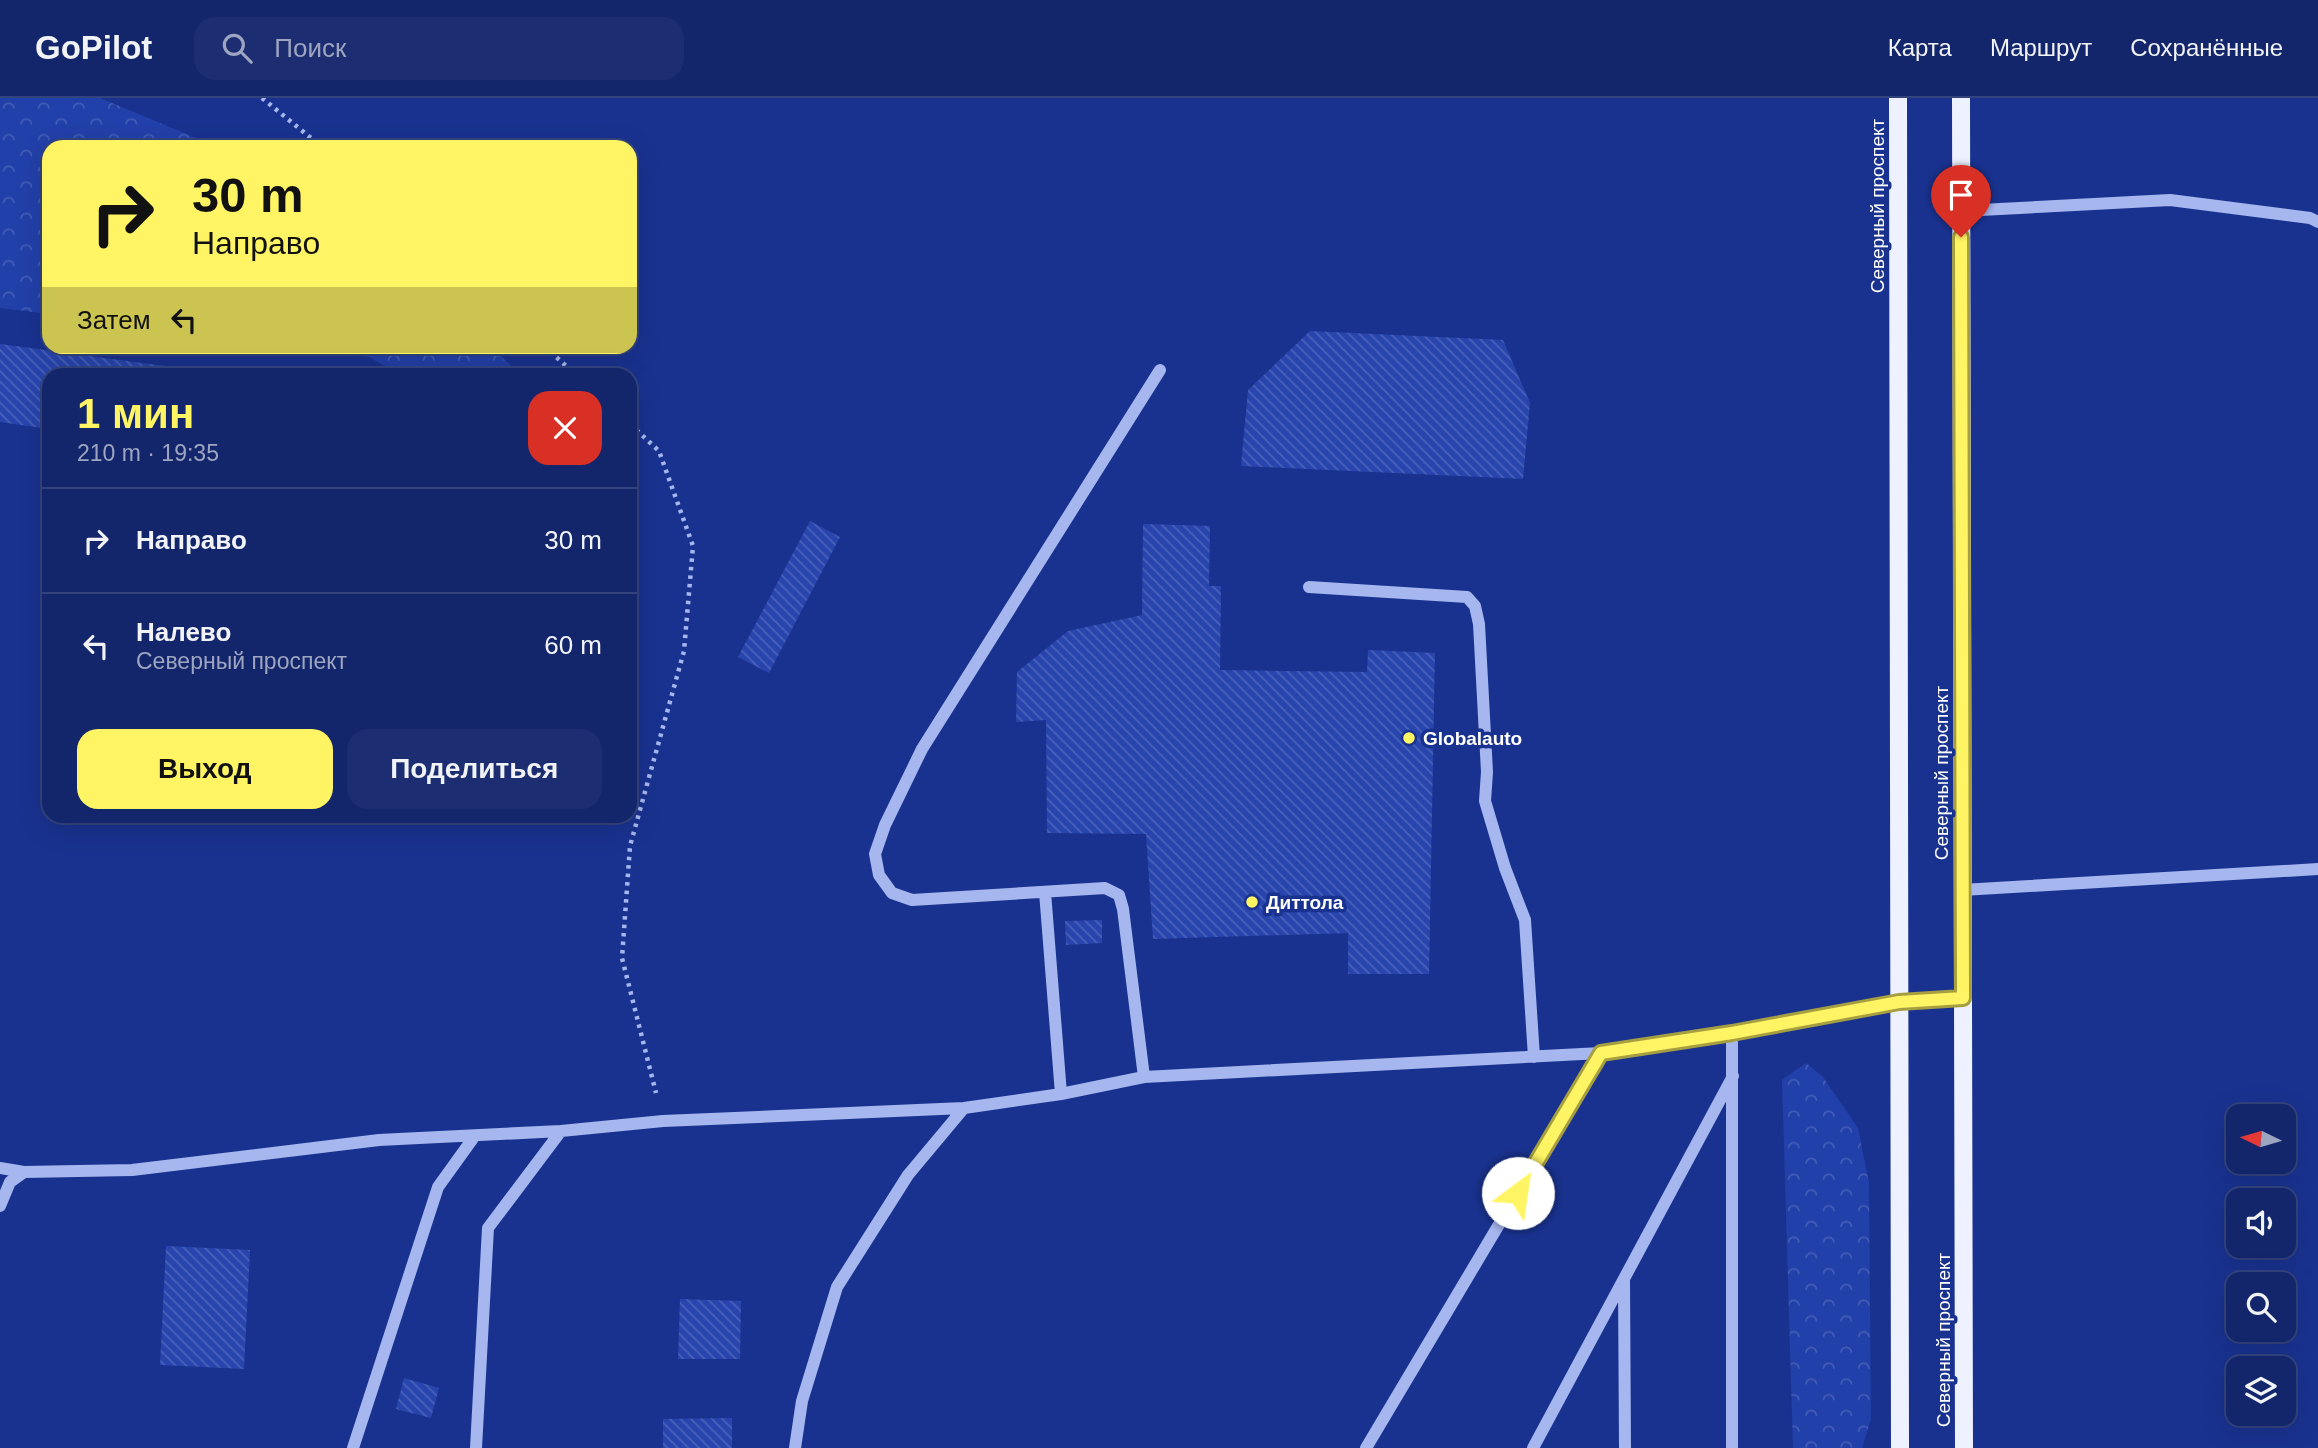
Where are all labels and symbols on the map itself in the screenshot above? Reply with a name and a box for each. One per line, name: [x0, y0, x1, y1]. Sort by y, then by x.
street label: Северный проспект: [1867, 119, 1888, 293]
pin: [1931, 165, 1991, 237]
street label: Северный проспект: [1931, 686, 1952, 860]
place label: Globalauto: [1423, 728, 1522, 749]
marker: Globalauto: [1401, 730, 1417, 746]
place label: Диттола: [1266, 892, 1344, 913]
marker: Диттола: [1244, 894, 1260, 910]
north arrow: [2226, 1104, 2296, 1174]
position arrow: [1481, 1156, 1555, 1230]
street label: Северный проспект: [1933, 1253, 1954, 1427]

